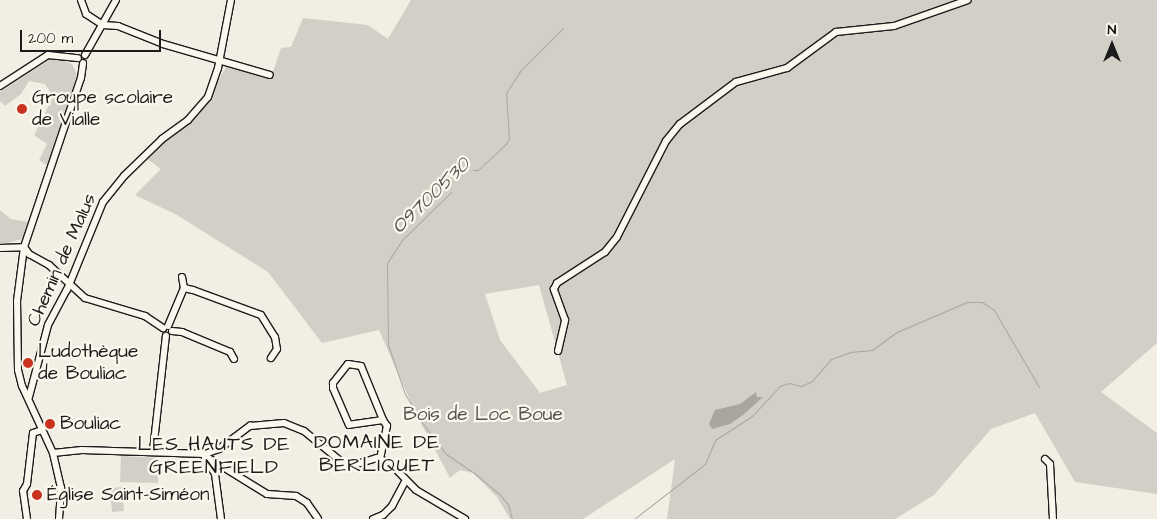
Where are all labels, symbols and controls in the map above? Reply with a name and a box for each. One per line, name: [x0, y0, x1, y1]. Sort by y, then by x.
scale bar: [22, 20, 164, 52]
north arrow: [1087, 20, 1137, 70]
text: N: [1108, 20, 1116, 40]
text: 200 m: [28, 28, 73, 49]
place label: Groupe scolaire de Vialle: [32, 87, 173, 131]
marker: Groupe scolaire de Vialle: [16, 103, 28, 115]
water label: O9700530: [387, 153, 475, 239]
street label: Chemin de Malus: [22, 190, 102, 330]
place label: Ludothèque de Bouliac: [38, 341, 138, 385]
marker: Ludothèque de Bouliac: [22, 357, 34, 369]
park label: Bois de Loc Boue: [403, 404, 563, 426]
place label: Bouliac: [60, 413, 121, 435]
marker: Bouliac: [44, 418, 56, 430]
district label: DOMAINE DE BERLIQUET: [313, 430, 441, 477]
district label: LES HAUTS DE GREENFIELD: [136, 432, 292, 479]
place label: Église Saint-Siméon: [47, 484, 210, 506]
marker: Église Saint-Siméon: [31, 489, 43, 501]

